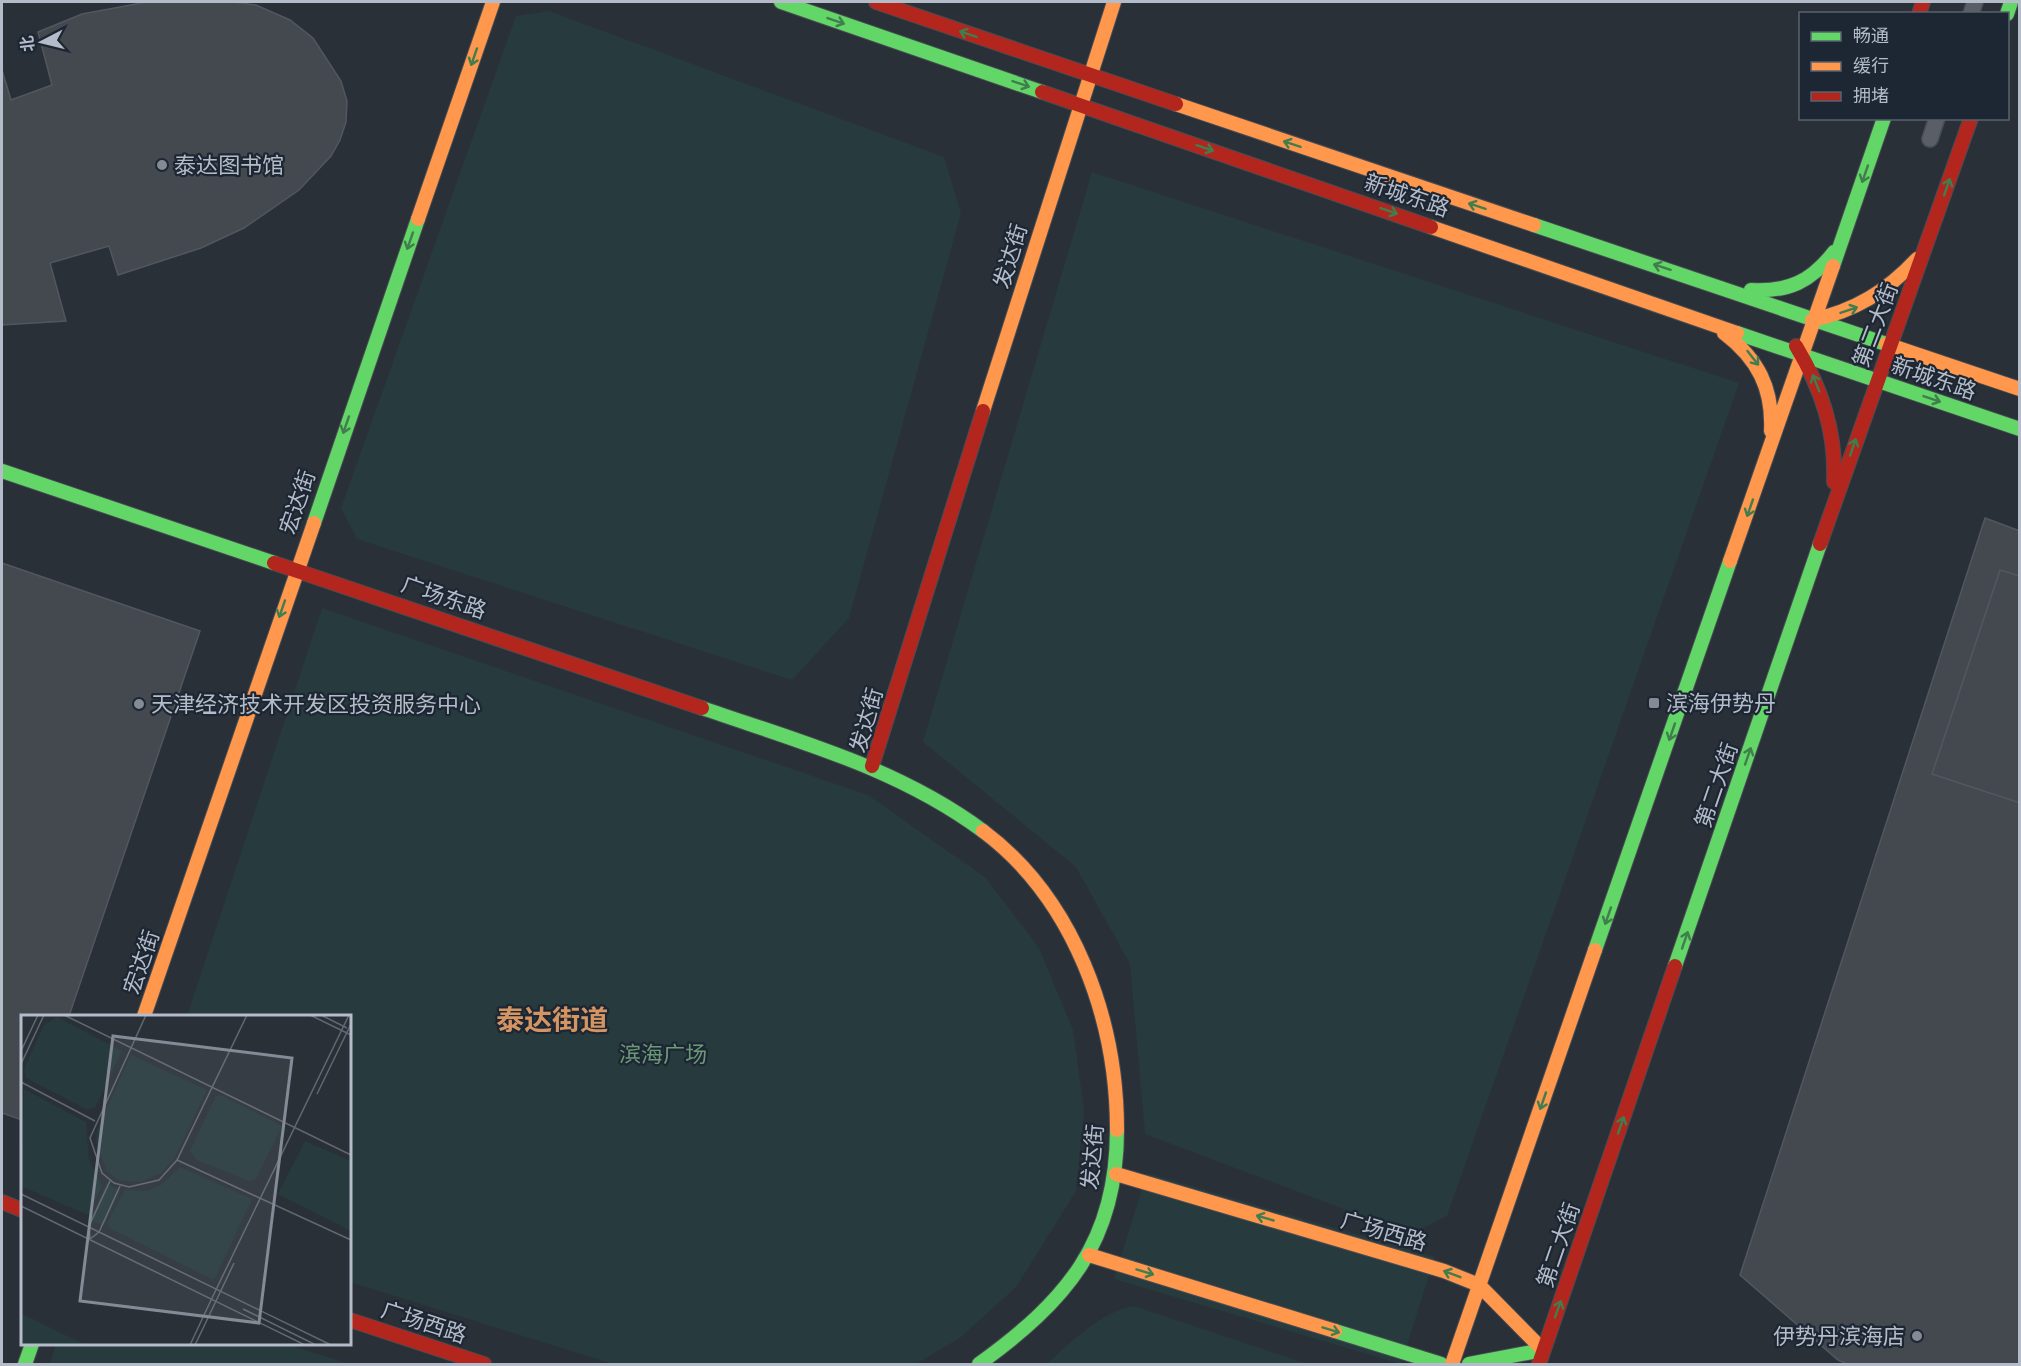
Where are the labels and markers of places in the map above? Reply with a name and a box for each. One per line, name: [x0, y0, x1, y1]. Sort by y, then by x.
place label: 泰达图书馆: [174, 152, 284, 179]
marker: 泰达图书馆: [155, 158, 169, 172]
place label: 滨海伊势丹: [1666, 690, 1776, 717]
place label: 天津经济技术开发区投资服务中心: [151, 691, 481, 718]
marker: 滨海伊势丹: [1647, 696, 1661, 710]
marker: 天津经济技术开发区投资服务中心: [132, 697, 146, 711]
place label: 伊势丹滨海店: [1773, 1323, 1905, 1350]
marker: 伊势丹滨海店: [1910, 1329, 1924, 1343]

